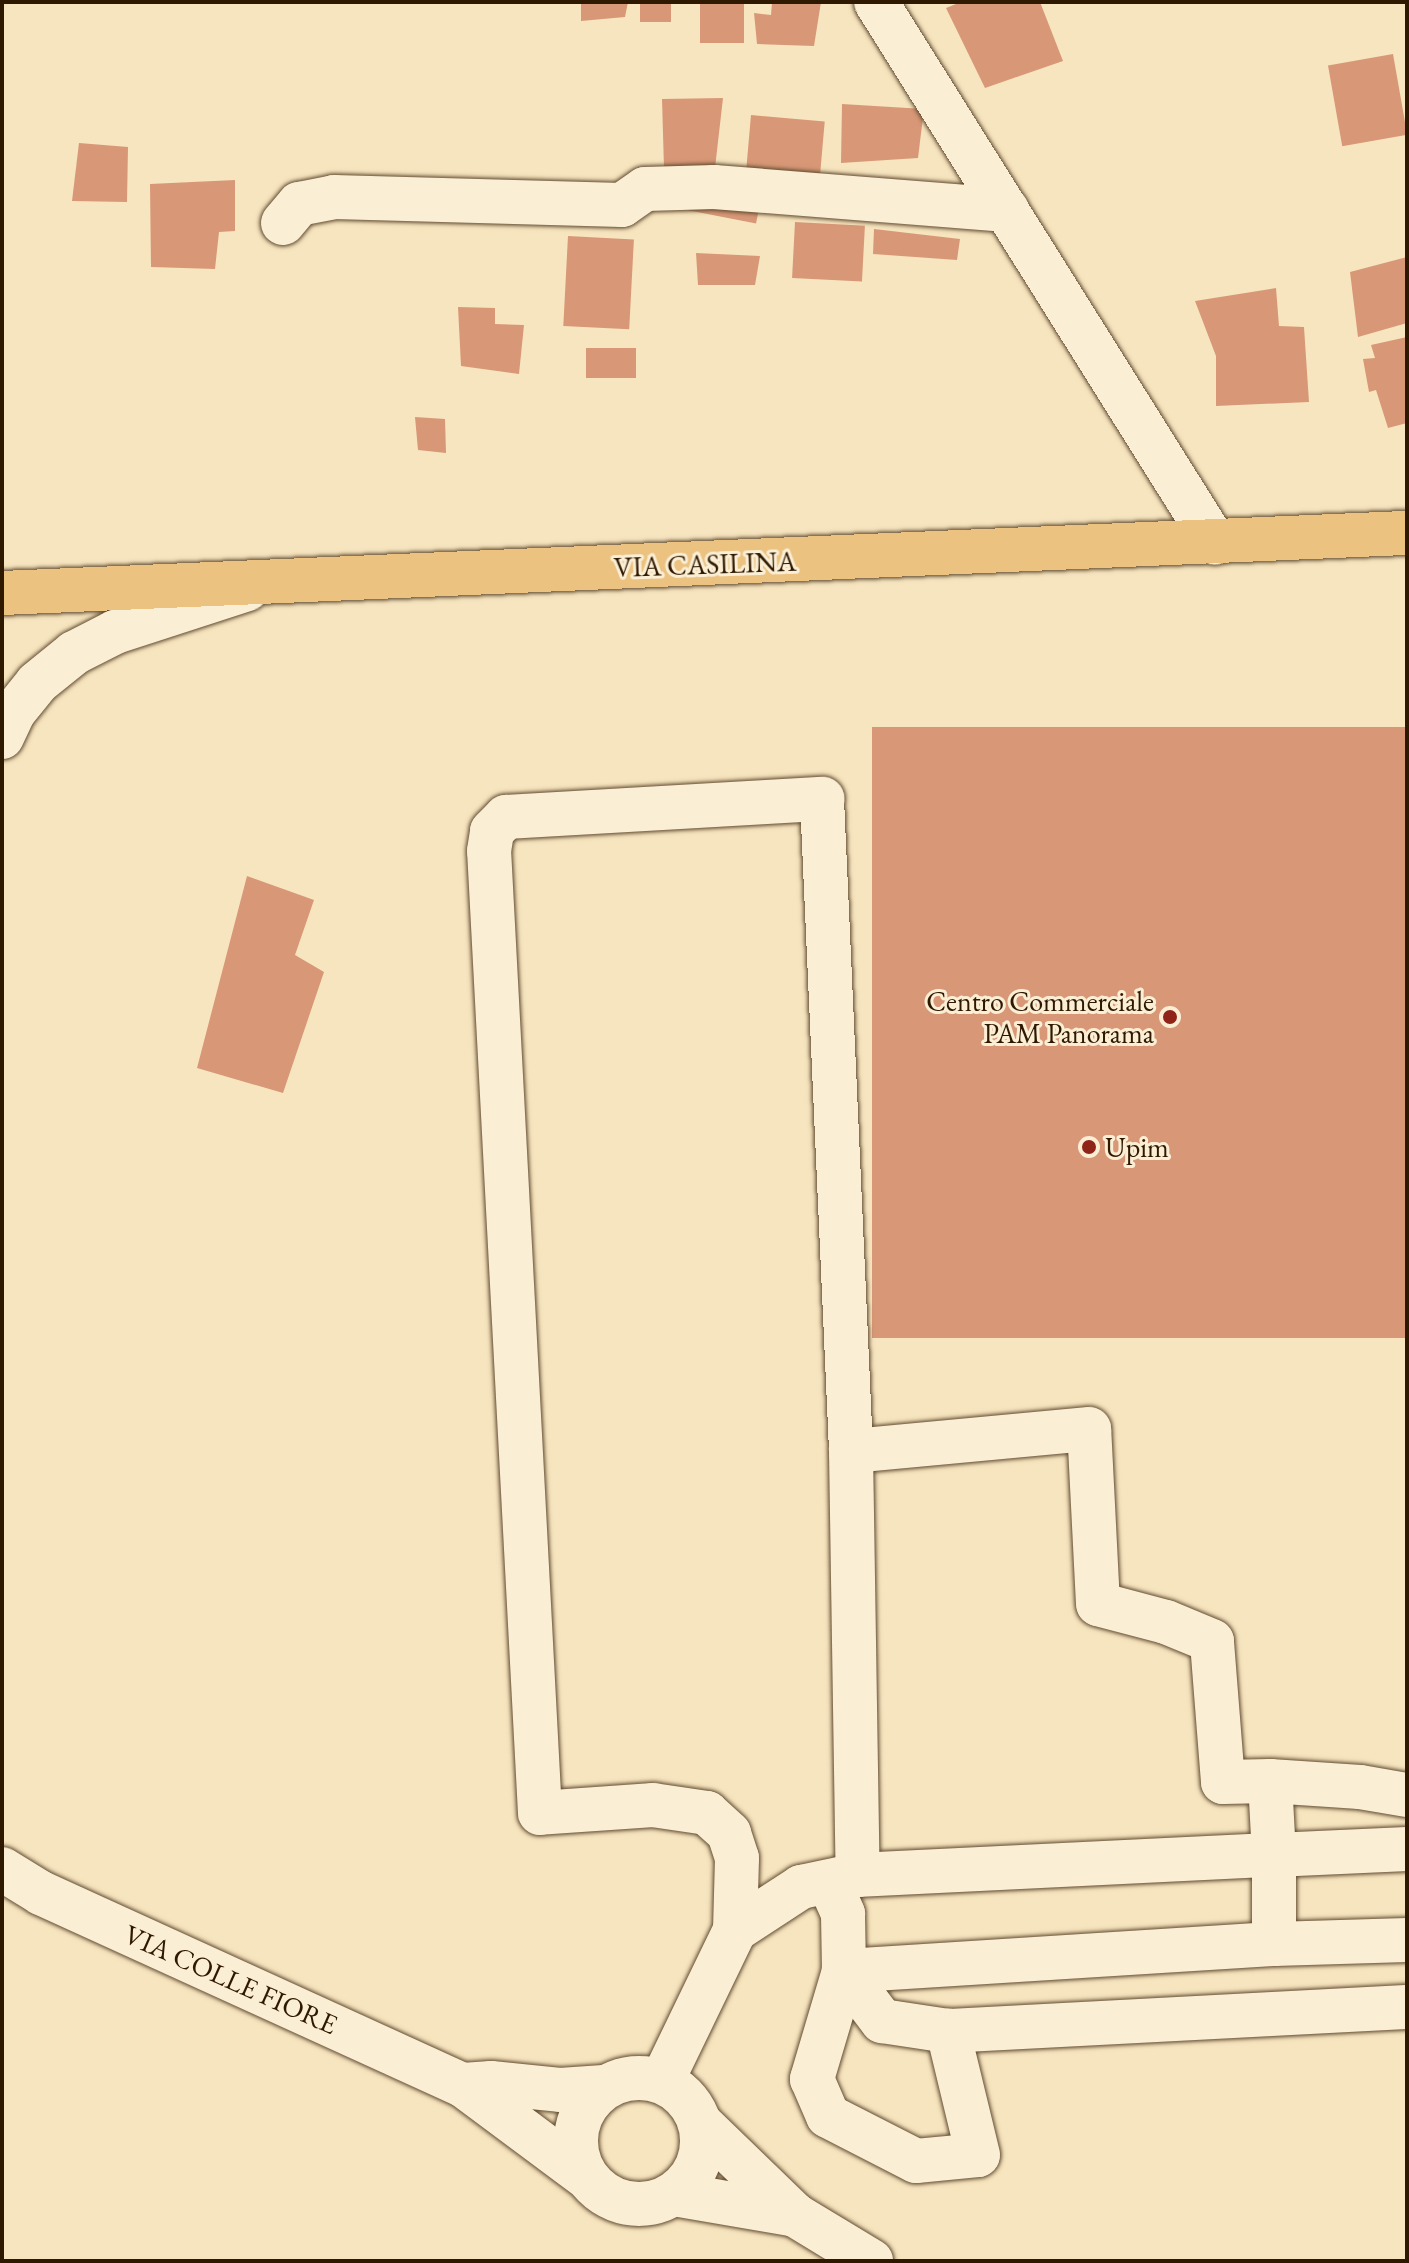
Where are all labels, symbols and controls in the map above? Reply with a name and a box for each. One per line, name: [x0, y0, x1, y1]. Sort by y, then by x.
street label: VIA CASILINA: [613, 544, 797, 584]
place label: Centro Commerciale PAM Panorama: [926, 984, 1154, 1050]
marker: Centro Commerciale PAM Panorama: [1161, 1008, 1179, 1026]
place label: Upim: [1105, 1130, 1169, 1164]
marker: Upim: [1080, 1138, 1098, 1156]
street label: VIA COLLE FIORE: [119, 1917, 343, 2041]

